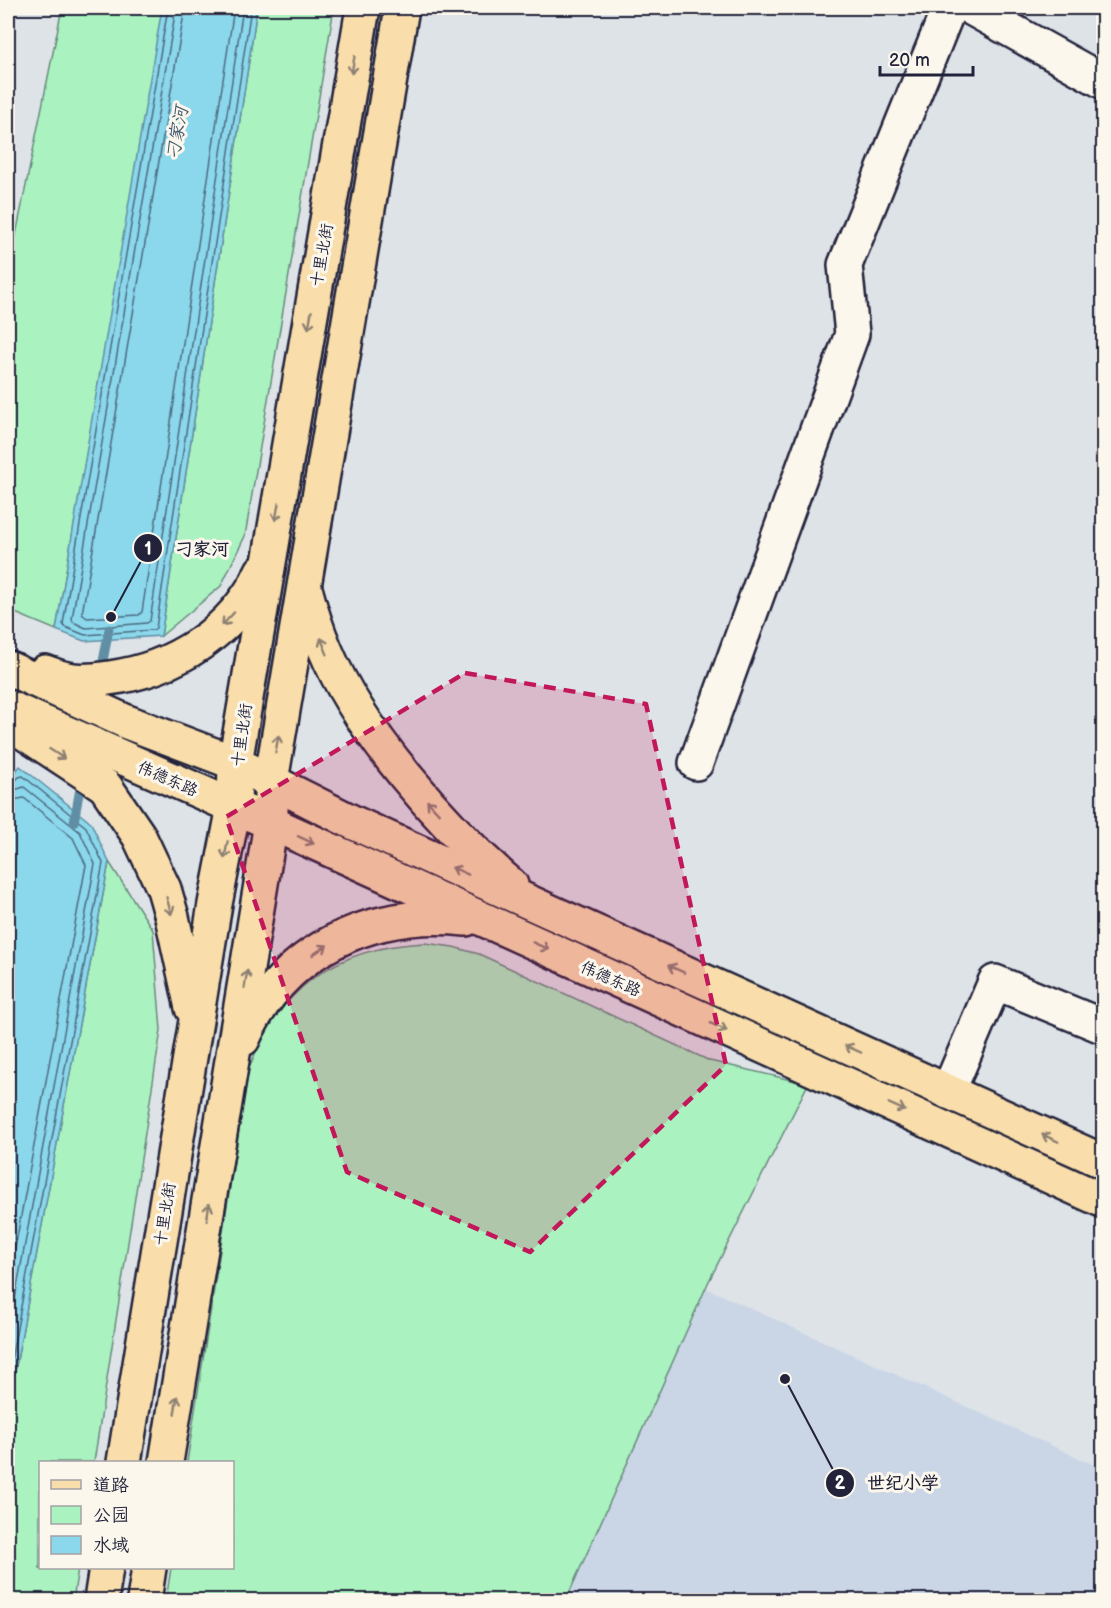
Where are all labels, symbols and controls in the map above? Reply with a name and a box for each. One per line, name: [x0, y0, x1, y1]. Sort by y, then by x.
scale bar: [880, 39, 973, 77]
text: 20 m: [889, 50, 930, 71]
one-way arrow: [347, 55, 358, 75]
water label: 刁家河: [162, 102, 193, 161]
street label: 十里北街: [308, 222, 337, 288]
one-way arrow: [304, 309, 315, 329]
one-way arrow: [272, 502, 283, 521]
callout: 刁家河: [133, 530, 241, 566]
text: 1: [144, 539, 152, 560]
text: 刁家河: [175, 539, 229, 560]
one-way arrow: [221, 611, 235, 626]
one-way arrow: [318, 637, 329, 656]
street label: 十里北街: [229, 702, 256, 768]
one-way arrow: [272, 735, 283, 754]
one-way arrow: [48, 748, 65, 761]
street label: 伟德东路: [134, 758, 200, 801]
one-way arrow: [426, 799, 440, 814]
one-way arrow: [297, 834, 315, 846]
one-way arrow: [220, 839, 231, 859]
one-way arrow: [451, 865, 469, 876]
one-way arrow: [164, 896, 175, 915]
one-way arrow: [532, 941, 550, 952]
one-way arrow: [311, 943, 328, 956]
street label: 伟德东路: [577, 958, 643, 1001]
one-way arrow: [667, 962, 685, 974]
one-way arrow: [241, 969, 252, 989]
one-way arrow: [710, 1021, 728, 1033]
one-way arrow: [845, 1042, 863, 1054]
one-way arrow: [887, 1102, 905, 1113]
one-way arrow: [1042, 1131, 1060, 1143]
street label: 十里北街: [151, 1181, 180, 1247]
one-way arrow: [202, 1203, 213, 1223]
one-way arrow: [171, 1395, 182, 1415]
legend: [39, 1461, 234, 1569]
callout: 世纪小学: [825, 1465, 951, 1501]
text: 2: [835, 1473, 846, 1494]
text: 世纪小学: [867, 1473, 939, 1494]
text: 道路: [93, 1475, 129, 1496]
text: 公园: [93, 1505, 129, 1526]
text: 水域: [93, 1535, 129, 1556]

